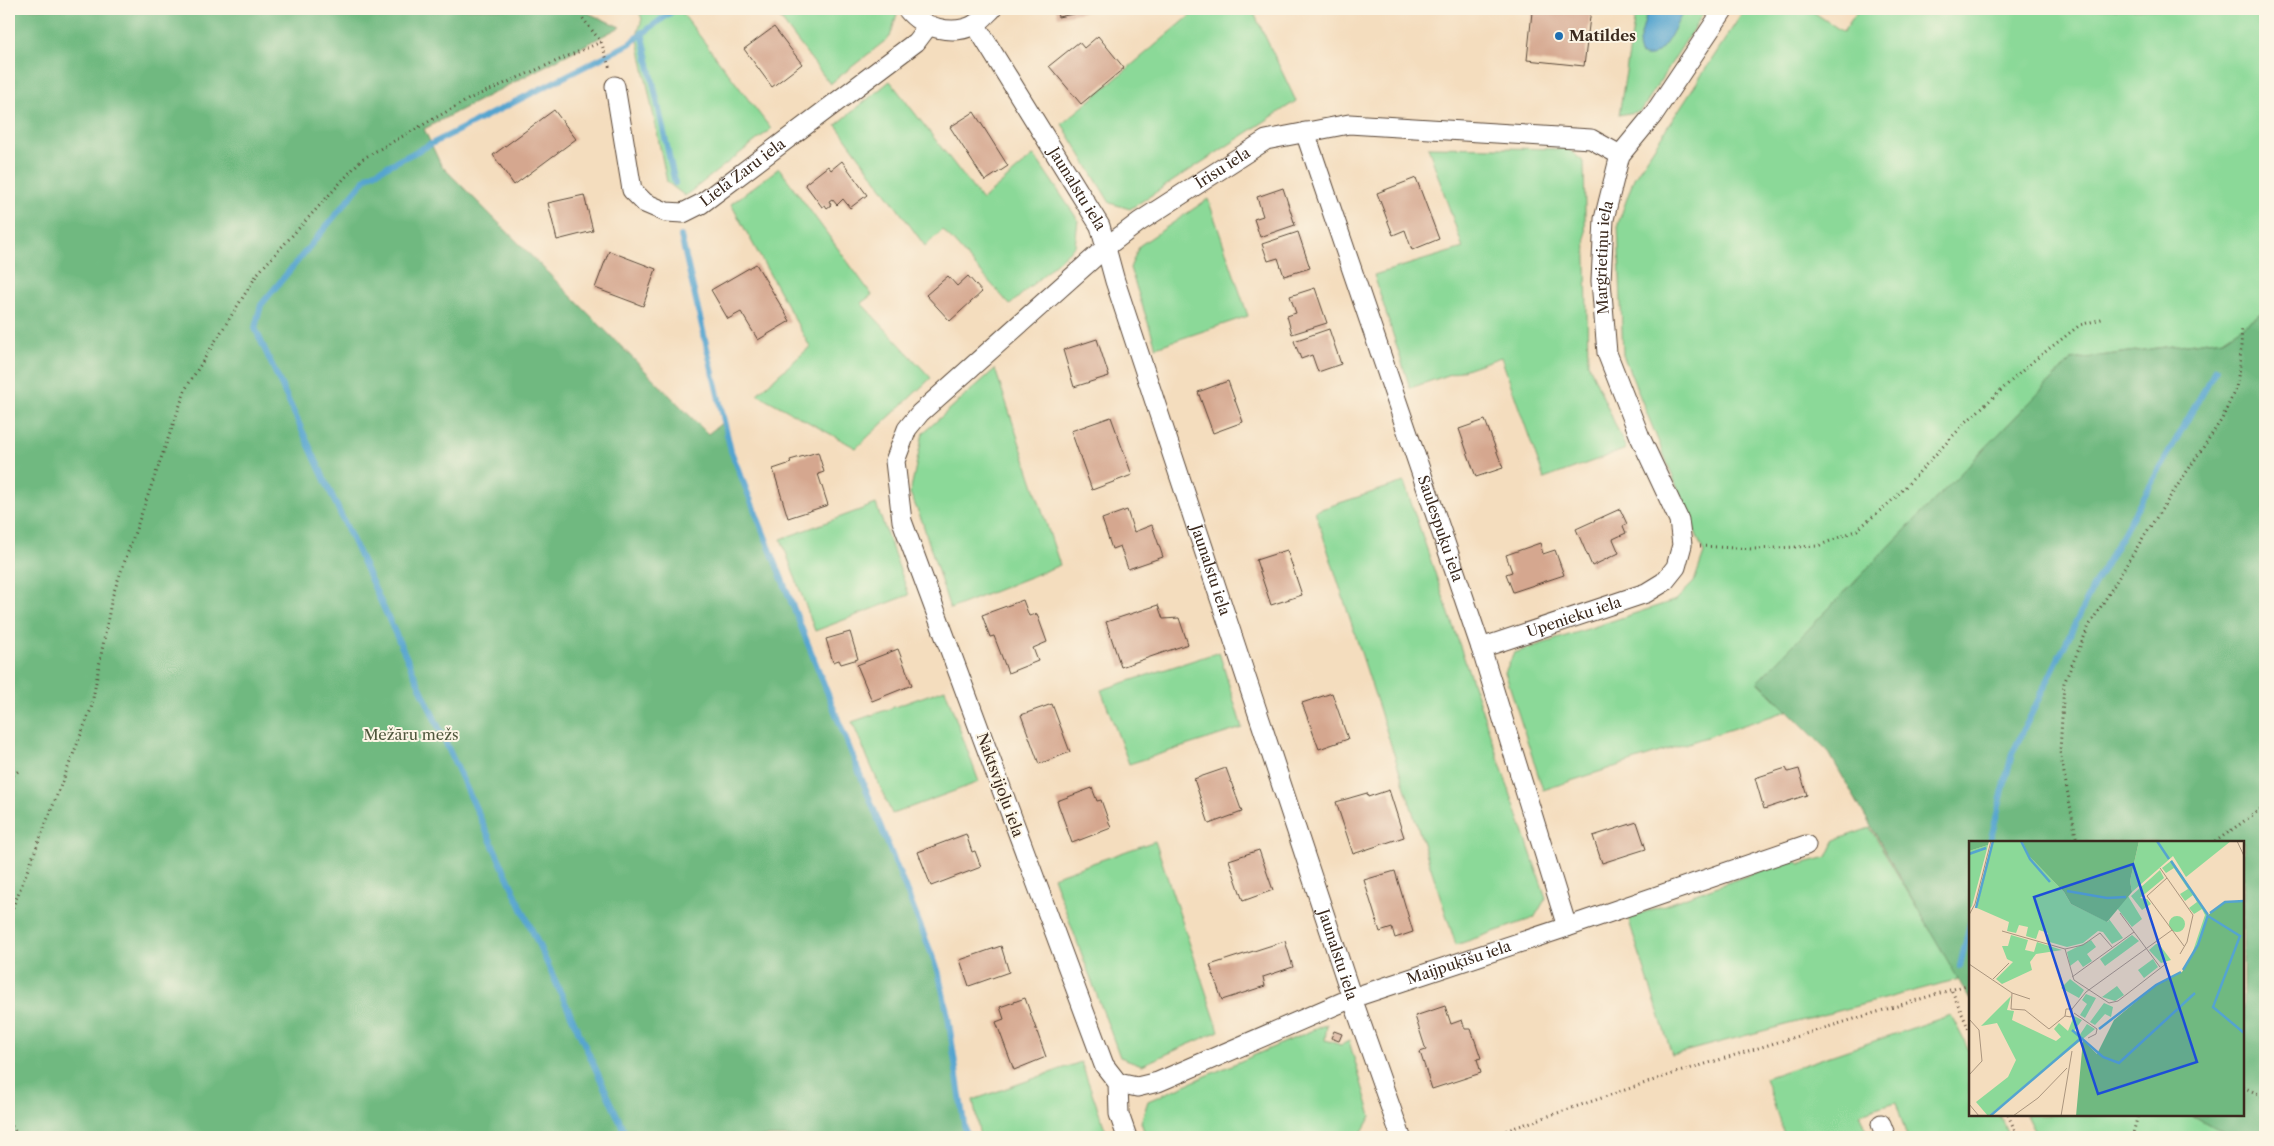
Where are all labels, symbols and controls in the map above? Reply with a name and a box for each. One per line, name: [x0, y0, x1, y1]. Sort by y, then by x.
place label: Matildes: [1569, 26, 1636, 45]
marker: Matildes: [1553, 30, 1565, 42]
street label: Lielā Zaru iela: [696, 134, 789, 210]
street label: Jaunalstu iela: [1044, 142, 1110, 234]
street label: Īrisu iela: [1191, 143, 1254, 192]
street label: Margrietiņu iela: [1591, 198, 1617, 315]
street label: Saulespuķu iela: [1414, 473, 1468, 584]
street label: Jaunalstu iela: [1187, 520, 1235, 618]
street label: Upenieku iela: [1524, 592, 1624, 641]
park label: Mežāru mežs: [363, 725, 459, 744]
street label: Naktsvijoļu iela: [973, 730, 1028, 840]
inset map: [1969, 841, 2244, 1116]
street label: Jaunalstu iela: [1314, 905, 1362, 1002]
street label: Maijpuķīšu iela: [1404, 936, 1513, 988]

